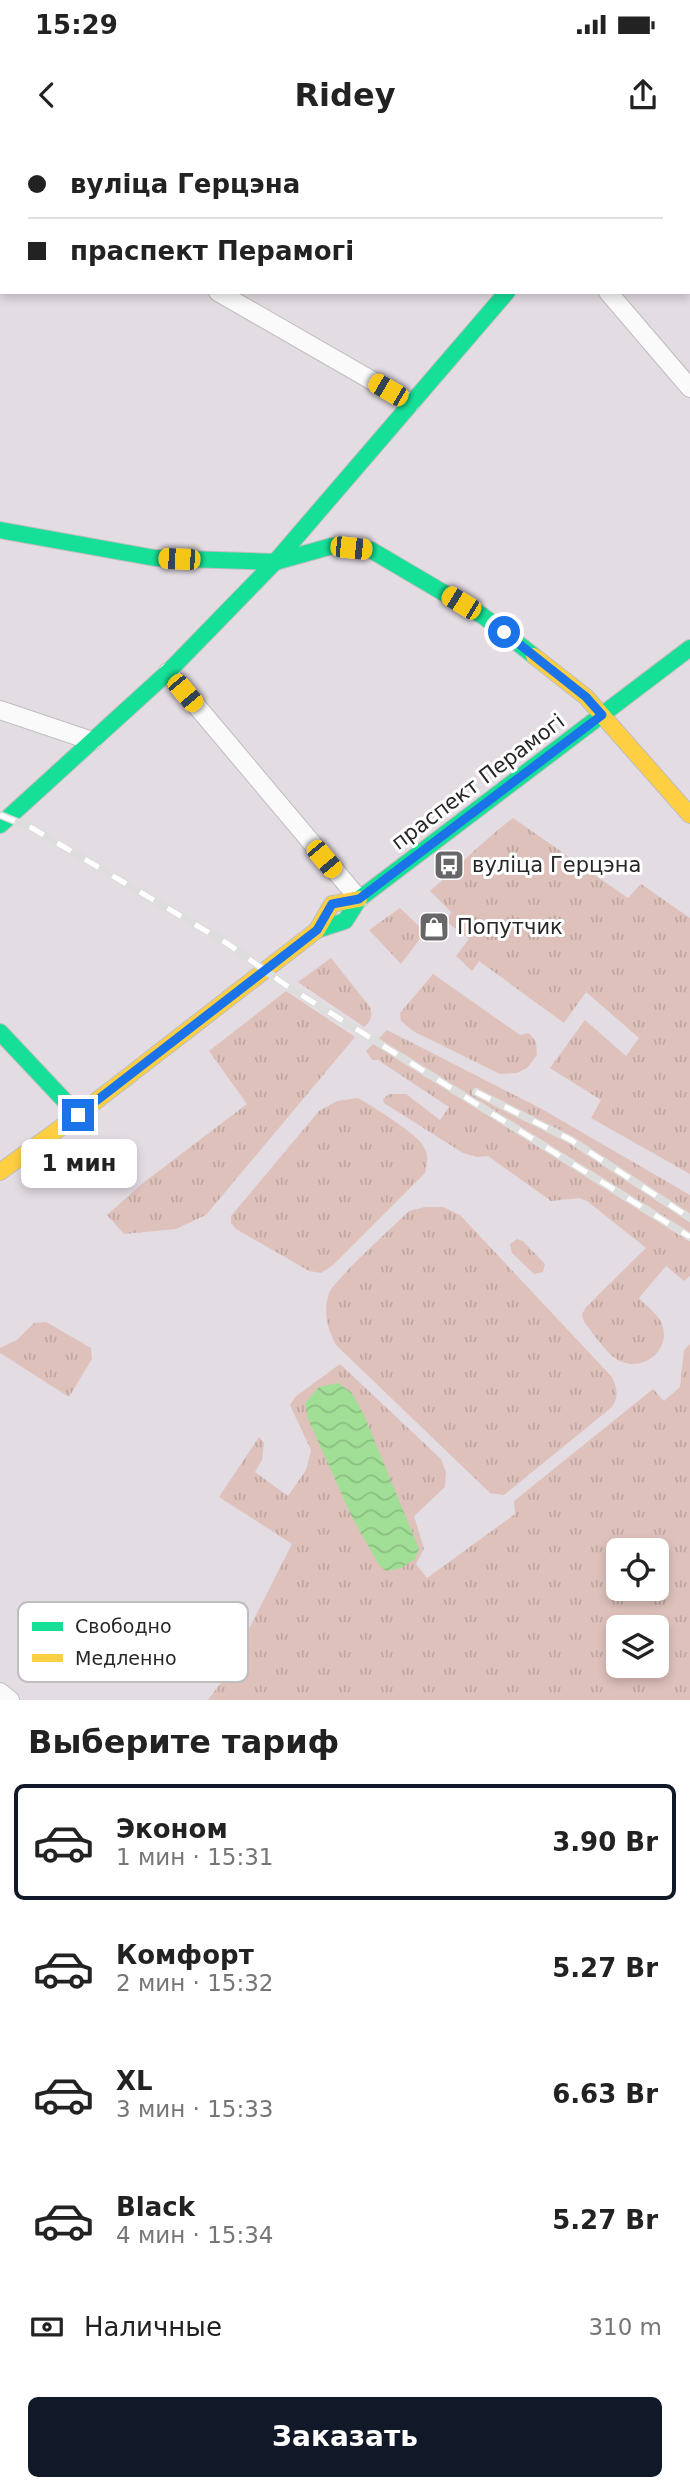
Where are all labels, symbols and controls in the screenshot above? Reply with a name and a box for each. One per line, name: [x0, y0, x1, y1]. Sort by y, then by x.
text: 15:29: [35, 10, 118, 40]
icon: back: [28, 76, 66, 114]
text: Ridey: [294, 76, 396, 114]
icon: share: [624, 76, 662, 114]
text: вуліца Герцэна: [70, 169, 300, 199]
text: праспект Перамогі: [70, 236, 354, 266]
car: [365, 370, 412, 410]
car: [330, 535, 373, 561]
car: [158, 548, 201, 570]
car: [438, 583, 485, 623]
route start: [488, 616, 520, 648]
car: [164, 670, 207, 716]
street label: праспект Перамогі: [387, 709, 569, 855]
car: [303, 836, 346, 882]
bus stop icon: вуліца Герцэна: [432, 848, 466, 882]
place label: вуліца Герцэна: [472, 853, 641, 877]
shop icon: Попутчик: [417, 910, 451, 944]
place label: Попутчик: [457, 915, 563, 939]
route end: [62, 1099, 94, 1131]
callout: 1 мин: [20, 1140, 136, 1188]
text: 1 мин: [42, 1150, 116, 1176]
map controls: [606, 1538, 669, 1678]
button: locate: [606, 1538, 669, 1601]
legend: [18, 1602, 248, 1682]
text: Свободно: [75, 1615, 172, 1637]
button: layers: [606, 1615, 669, 1678]
text: Медленно: [75, 1647, 177, 1669]
text: Выберите тариф: [28, 1723, 339, 1761]
icon: car: [32, 1811, 95, 1874]
text: Эконом: [116, 1814, 228, 1844]
text: 3.90 Br: [552, 1827, 658, 1857]
text: 1 мин · 15:31: [116, 1844, 274, 1870]
icon: car: [32, 1937, 95, 2000]
text: Комфорт: [116, 1940, 254, 1970]
text: 5.27 Br: [552, 1953, 658, 1983]
text: 2 мин · 15:32: [116, 1970, 274, 1996]
icon: car: [32, 2063, 95, 2126]
text: XL: [116, 2066, 153, 2096]
text: 6.63 Br: [552, 2079, 658, 2109]
text: 3 мин · 15:33: [116, 2096, 274, 2122]
icon: car: [32, 2189, 95, 2252]
text: Black: [116, 2192, 195, 2222]
text: 5.27 Br: [552, 2205, 658, 2235]
text: 4 мин · 15:34: [116, 2222, 274, 2248]
icon: cash: [28, 2308, 66, 2346]
text: Наличные: [84, 2312, 222, 2342]
text: 310 m: [588, 2314, 662, 2340]
button: Заказать: [28, 2397, 662, 2477]

